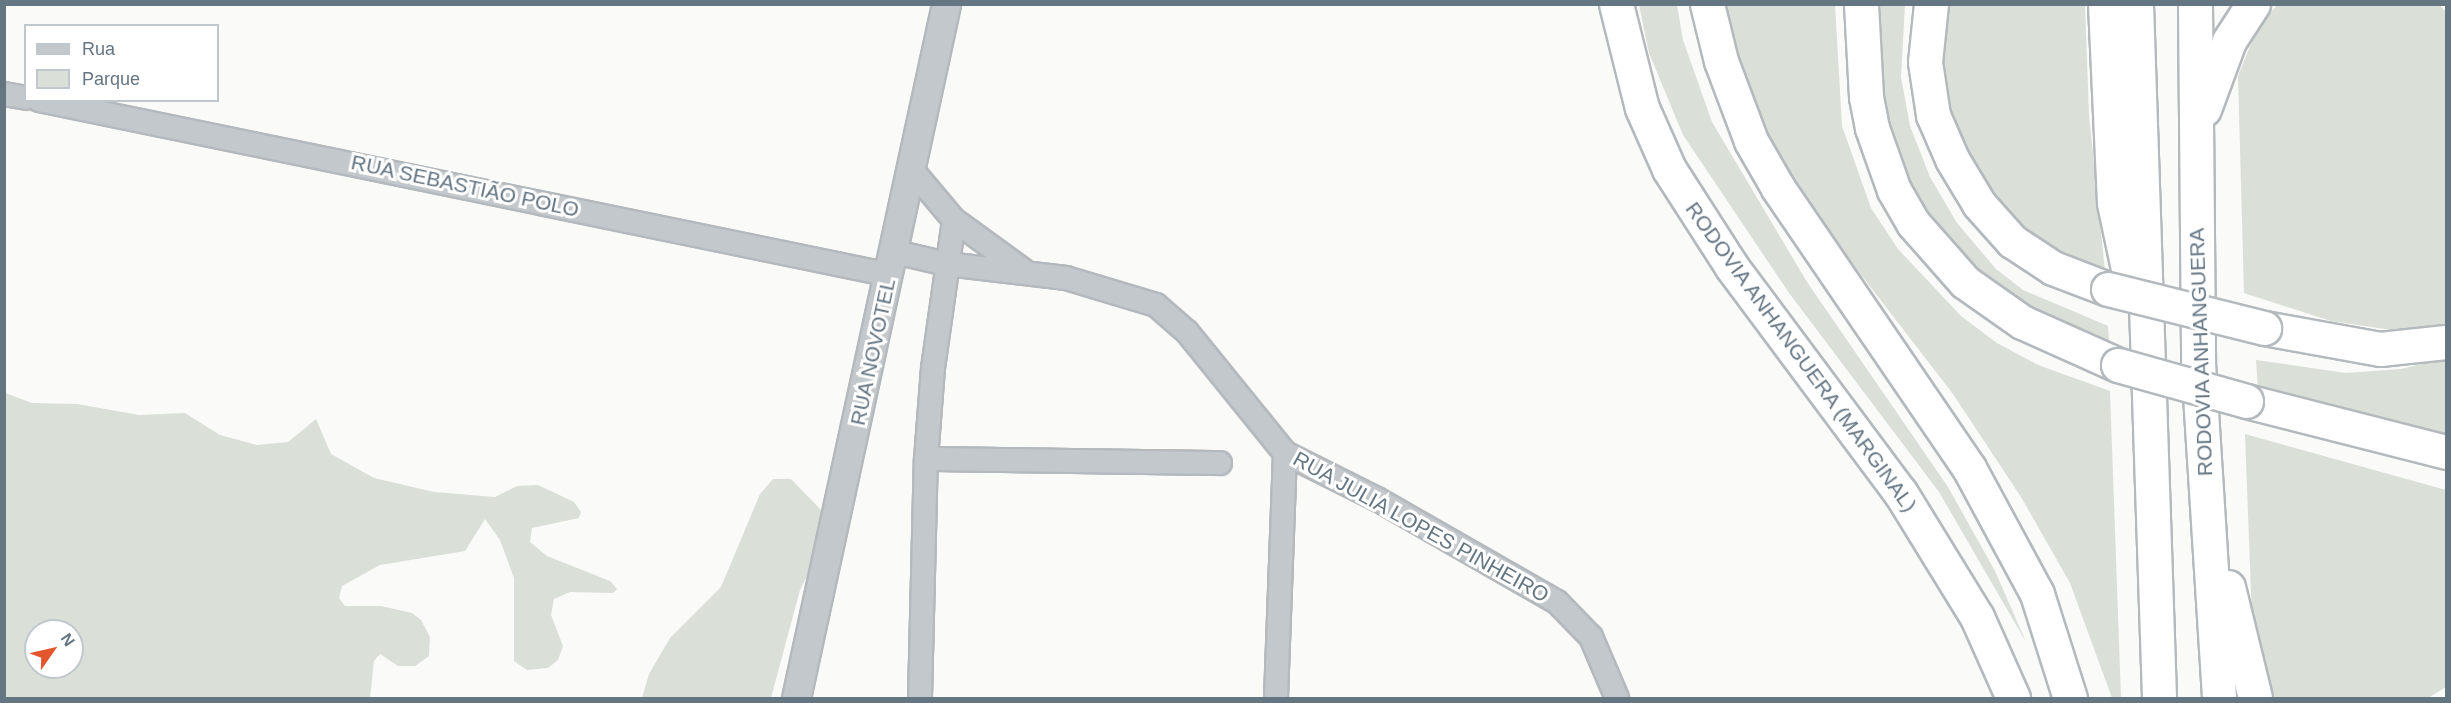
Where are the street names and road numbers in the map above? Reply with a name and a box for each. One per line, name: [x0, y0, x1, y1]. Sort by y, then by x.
street label: RUA SEBASTIÃO POLO: [348, 149, 582, 223]
street label: RODOVIA ANHANGUERA (MARGINAL): [1679, 196, 1923, 518]
street label: RODOVIA ANHANGUERA: [2184, 226, 2218, 478]
street label: RUA NOVOTEL: [845, 276, 901, 428]
street label: RUA JULIA LOPES PINHEIRO: [1288, 446, 1554, 608]

